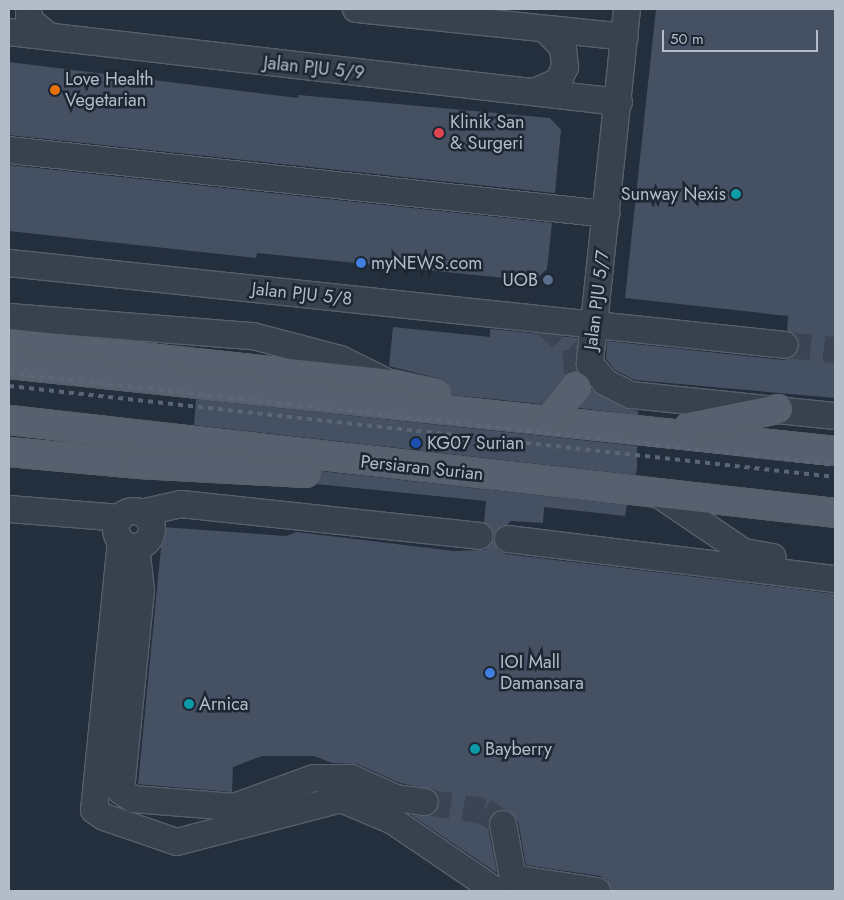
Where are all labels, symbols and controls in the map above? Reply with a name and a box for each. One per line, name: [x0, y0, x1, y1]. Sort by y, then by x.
scale bar: [664, 20, 820, 52]
text: 50 m: [670, 28, 704, 50]
street label: Jalan PJU 5/9: [263, 52, 365, 84]
place label: Love Health Vegetarian: [65, 69, 154, 112]
marker: Love Health Vegetarian: [49, 84, 61, 96]
place label: Klinik San & Surgeri: [450, 112, 524, 154]
marker: Klinik San & Surgeri: [432, 126, 446, 140]
place label: Sunway Nexis: [621, 183, 726, 205]
marker: Sunway Nexis: [730, 188, 742, 200]
street label: Jalan PJU 5/7: [580, 249, 614, 351]
place label: myNEWS.com: [371, 252, 482, 274]
marker: myNEWS.com: [355, 257, 367, 269]
place label: UOB: [502, 269, 538, 291]
marker: UOB: [542, 274, 554, 286]
street label: Jalan PJU 5/8: [251, 278, 353, 310]
place label: KG07 Surian: [427, 432, 524, 454]
marker: KG07 Surian: [409, 436, 423, 450]
street label: Persiaran Surian: [360, 451, 484, 485]
place label: IOI Mall Damansara: [500, 652, 584, 694]
marker: IOI Mall Damansara: [484, 667, 496, 679]
place label: Arnica: [199, 693, 248, 715]
marker: Arnica: [183, 698, 195, 710]
place label: Bayberry: [485, 738, 552, 760]
marker: Bayberry: [469, 743, 481, 755]

